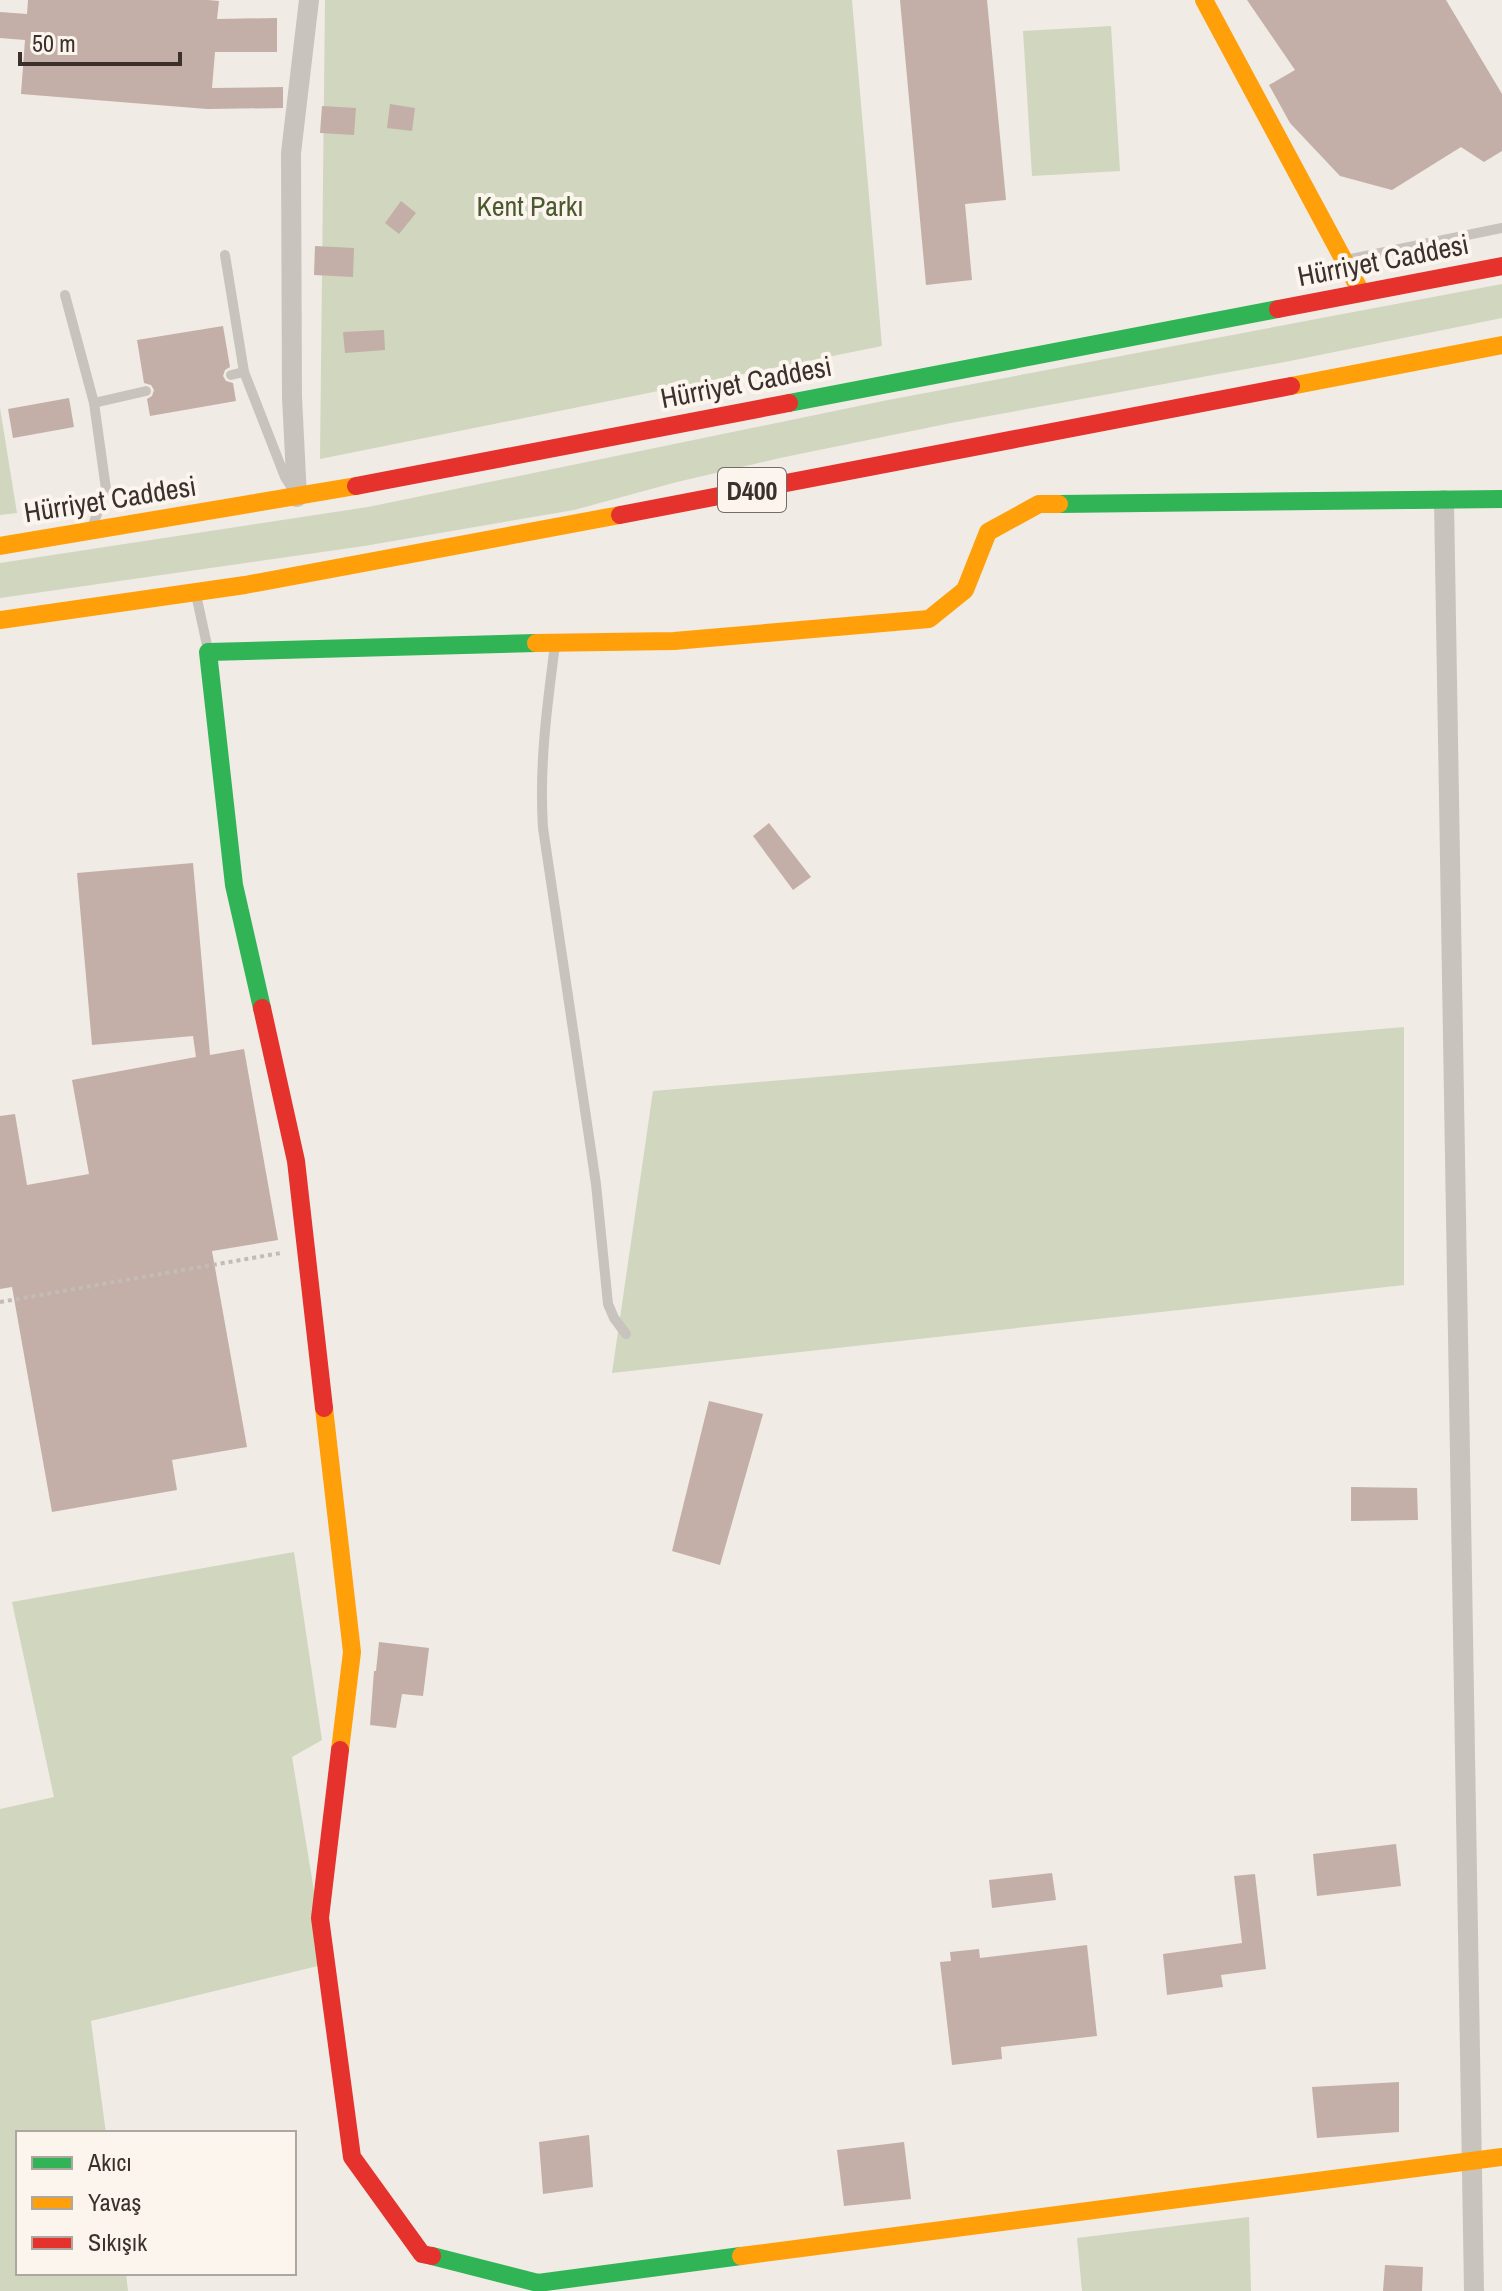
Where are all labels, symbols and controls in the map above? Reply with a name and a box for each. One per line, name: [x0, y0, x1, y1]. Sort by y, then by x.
scale bar: [20, 16, 180, 66]
text: 50 m: [32, 27, 76, 59]
park label: Kent Parkı: [476, 187, 584, 225]
street label: Hürriyet Caddesi: [1294, 225, 1472, 295]
street label: Hürriyet Caddesi: [657, 347, 835, 417]
street label: Hürriyet Caddesi: [21, 467, 199, 531]
road number: D400: [718, 468, 786, 512]
legend: [16, 2131, 296, 2275]
text: Akıcı: [87, 2146, 132, 2178]
text: Yavaş: [88, 2186, 141, 2218]
text: Sıkışık: [88, 2226, 147, 2258]

